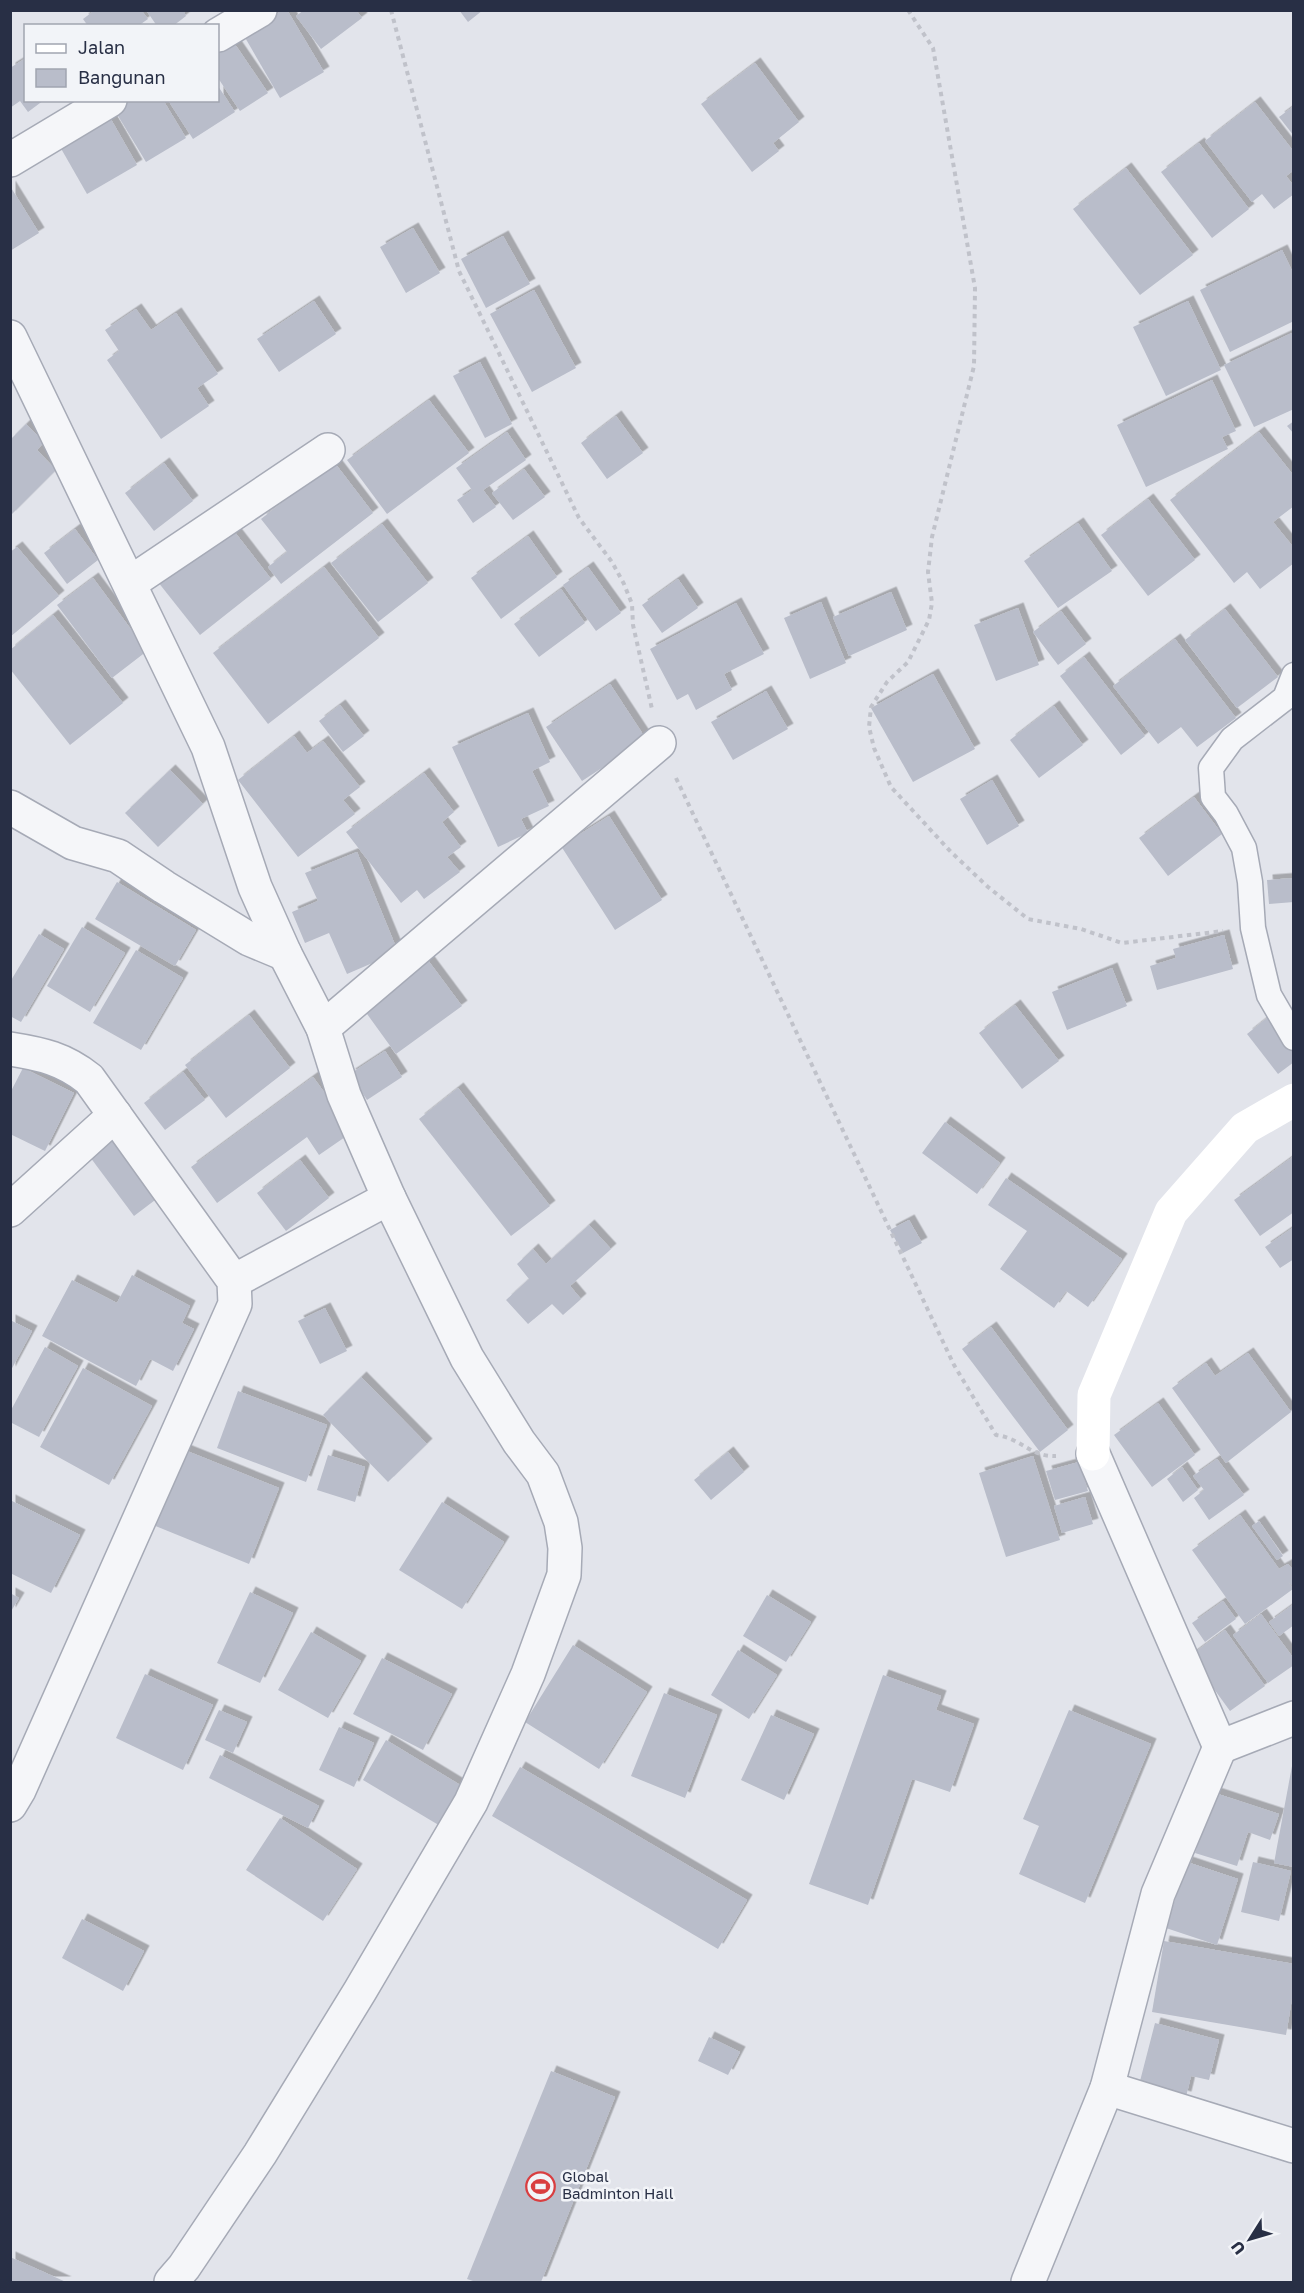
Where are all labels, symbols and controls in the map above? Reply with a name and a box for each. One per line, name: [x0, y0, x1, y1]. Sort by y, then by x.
legend: [24, 24, 219, 102]
text: Jalan: [78, 36, 125, 58]
text: Bangunan: [78, 66, 166, 88]
place label: Global Badminton Hall: [562, 2167, 674, 2202]
sports icon: Global Badminton Hall: [525, 2170, 557, 2202]
north arrow: [1220, 2209, 1280, 2269]
text: U: [1227, 2237, 1250, 2259]

